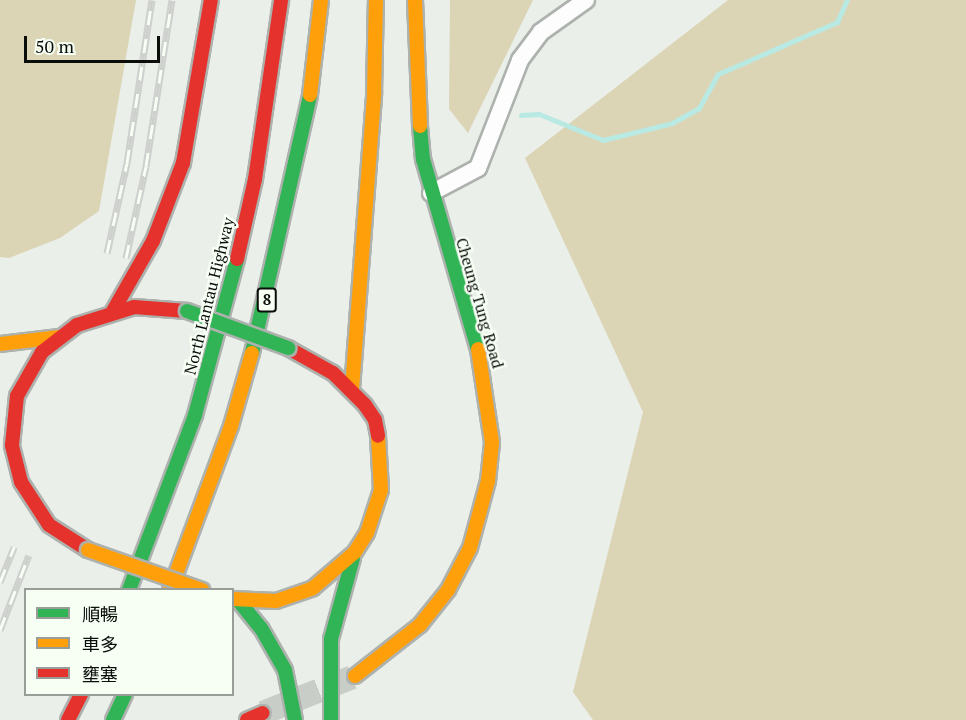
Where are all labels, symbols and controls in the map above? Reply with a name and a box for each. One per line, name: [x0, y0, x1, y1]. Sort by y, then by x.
scale bar: [27, 24, 164, 62]
text: 50 m: [35, 34, 74, 58]
street label: North Lantau Highway: [180, 215, 238, 377]
street label: Cheung Tung Road: [452, 236, 508, 370]
road number: 8: [256, 288, 278, 312]
legend: [24, 588, 234, 696]
text: 順暢: [82, 602, 118, 626]
text: 車多: [82, 632, 118, 656]
text: 壅塞: [82, 662, 118, 686]

